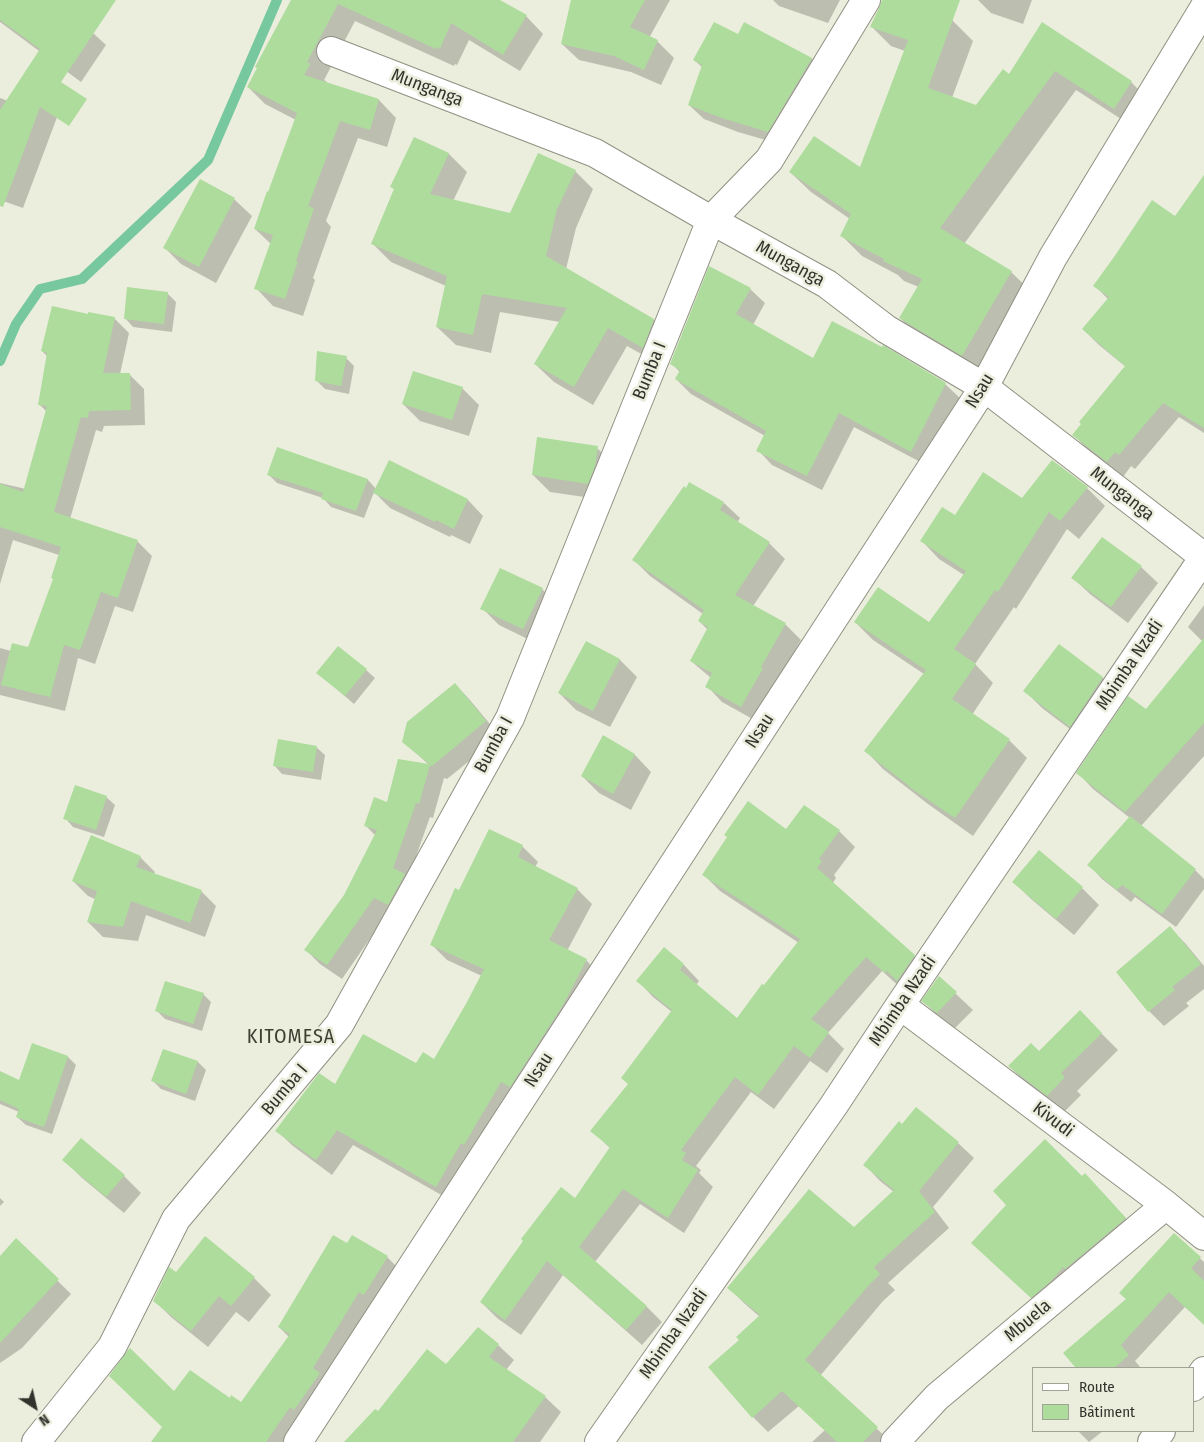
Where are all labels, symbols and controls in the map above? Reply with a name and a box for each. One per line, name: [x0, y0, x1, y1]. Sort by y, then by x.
street label: Munganga: [388, 64, 466, 112]
street label: Munganga: [752, 236, 828, 292]
street label: Bumba I: [629, 339, 671, 403]
street label: Nsau: [961, 370, 999, 412]
street label: Munganga: [1086, 462, 1158, 526]
street label: Mbimba Nzadi: [1092, 616, 1168, 714]
street label: Nsau: [741, 710, 779, 752]
street label: Bumba I: [470, 713, 518, 777]
street label: Mbimba Nzadi: [865, 952, 941, 1050]
district label: KITOMESA: [246, 1025, 336, 1049]
street label: Nsau: [520, 1049, 558, 1091]
street label: Bumba I: [257, 1060, 313, 1120]
street label: Kivudi: [1028, 1098, 1078, 1142]
street label: Mbimba Nzadi: [635, 1285, 713, 1383]
street label: Mbuela: [1000, 1295, 1056, 1347]
legend: [1032, 1367, 1194, 1432]
text: Route: [1079, 1378, 1115, 1396]
north arrow: [10, 1382, 60, 1432]
text: Bâtiment: [1079, 1403, 1135, 1421]
text: N: [36, 1410, 52, 1429]

